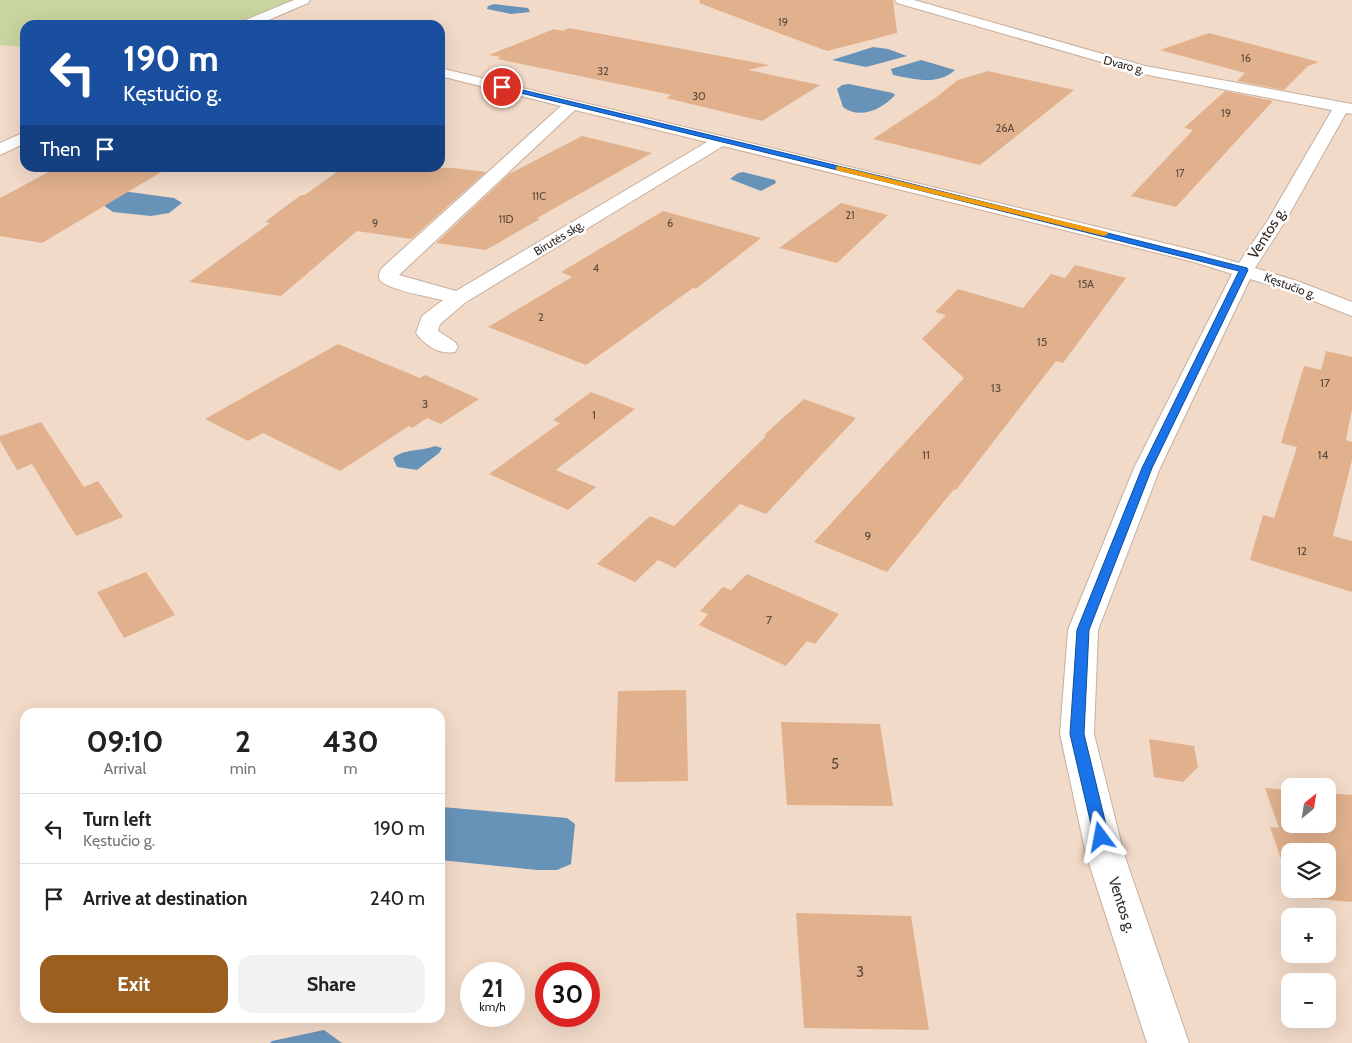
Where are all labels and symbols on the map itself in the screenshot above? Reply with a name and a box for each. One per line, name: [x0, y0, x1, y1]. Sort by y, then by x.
house number: 19: [778, 15, 788, 29]
house number: 16: [1241, 51, 1251, 65]
street label: Dvaro g.: [1102, 52, 1146, 77]
house number: 32: [597, 64, 609, 78]
pin: [481, 66, 523, 108]
house number: 30: [692, 89, 706, 103]
house number: 19: [1221, 106, 1231, 120]
house number: 26A: [996, 121, 1015, 135]
house number: 17: [1175, 166, 1185, 180]
house number: 11C: [532, 189, 546, 203]
street label: Ventos g.: [1244, 204, 1290, 262]
house number: 21: [845, 208, 855, 222]
house number: 11D: [498, 212, 514, 226]
house number: 9: [372, 216, 378, 230]
house number: 6: [667, 216, 673, 230]
street label: Birutės skg.: [531, 217, 587, 258]
house number: 4: [593, 261, 600, 275]
street label: Kęstučio g.: [1262, 269, 1318, 302]
house number: 15A: [1078, 277, 1094, 291]
house number: 2: [538, 310, 544, 324]
house number: 15: [1037, 334, 1047, 349]
house number: 17: [1320, 375, 1330, 390]
house number: 13: [991, 380, 1001, 395]
house number: 3: [422, 396, 428, 411]
house number: 1: [592, 407, 596, 422]
house number: 11: [922, 447, 930, 462]
house number: 14: [1318, 447, 1328, 462]
house number: 9: [865, 528, 872, 543]
house number: 12: [1297, 543, 1307, 558]
house number: 7: [766, 612, 772, 627]
house number: 5: [831, 755, 839, 773]
north arrow: [1281, 778, 1336, 832]
position arrow: [1074, 810, 1126, 862]
street label: Ventos g.: [1105, 875, 1139, 935]
speed limit sign: 30: [535, 962, 600, 1027]
house number: 3: [856, 963, 864, 981]

